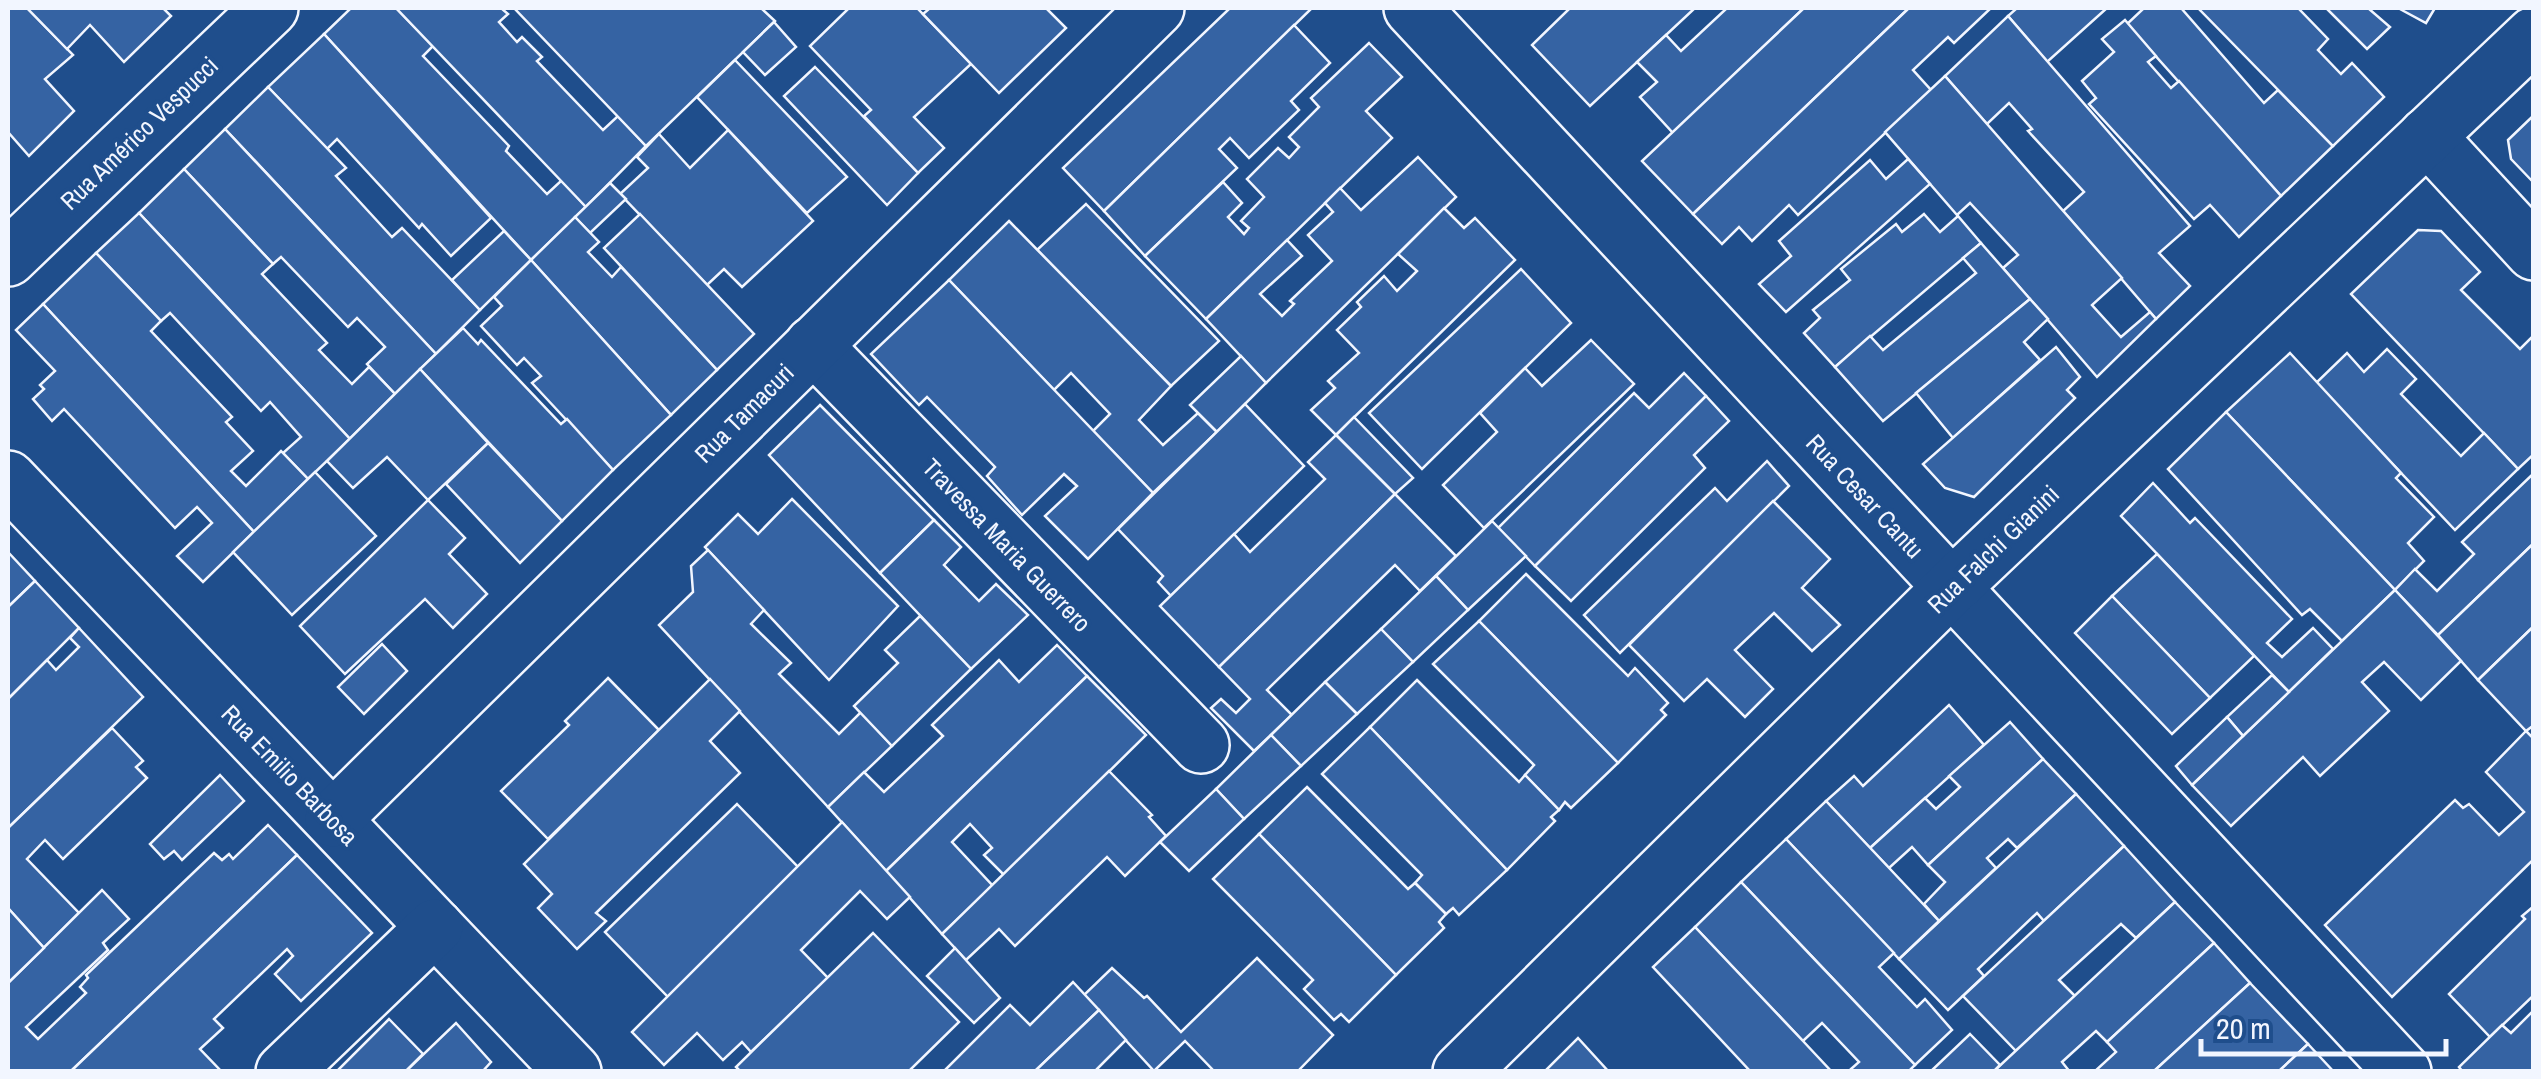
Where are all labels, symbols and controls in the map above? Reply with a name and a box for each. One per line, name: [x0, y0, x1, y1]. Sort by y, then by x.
street label: Rua Américo Vespucci: [53, 49, 225, 217]
street label: Rua Tamacuri: [687, 356, 801, 470]
street label: Rua Cesar Cantu: [1799, 426, 1931, 566]
street label: Travessa Maria Guerrero: [915, 451, 1099, 639]
street label: Rua Falchi Gianini: [1920, 477, 2066, 621]
street label: Rua Emilio Barbosa: [214, 697, 366, 853]
scale bar: [2201, 994, 2446, 1056]
text: 20 m: [2216, 1008, 2271, 1048]

